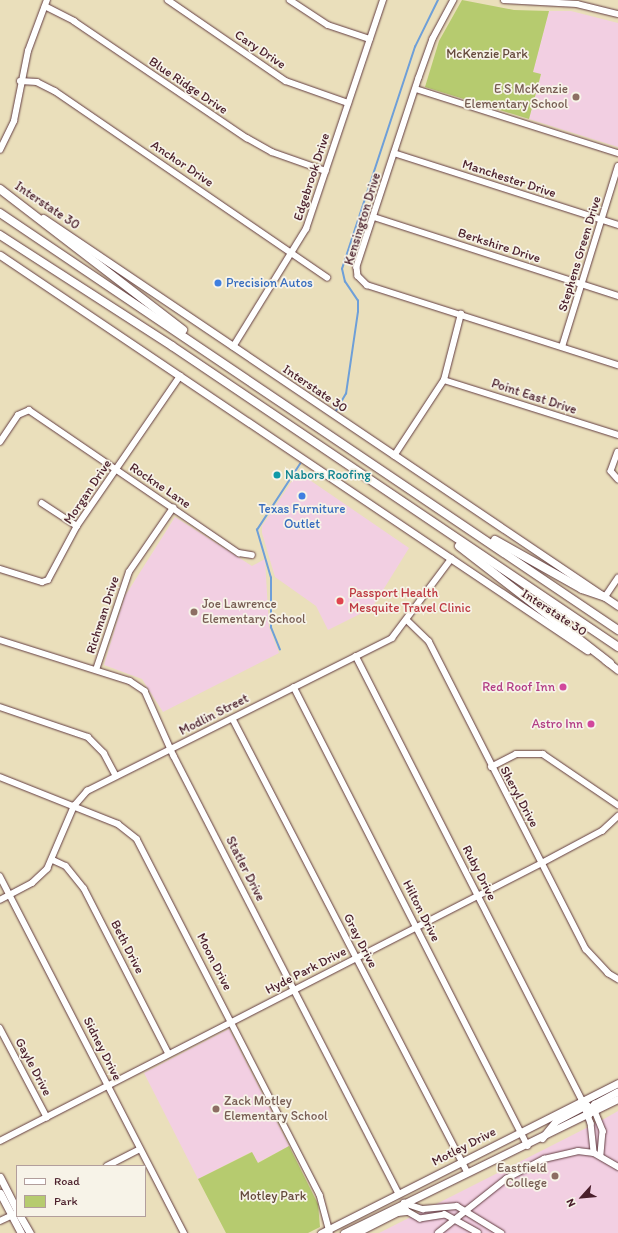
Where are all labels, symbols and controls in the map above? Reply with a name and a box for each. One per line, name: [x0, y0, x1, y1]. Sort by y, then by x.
street label: Cary Drive: [231, 27, 289, 73]
park label: McKenzie Park: [446, 46, 528, 62]
street label: Blue Ridge Drive: [146, 54, 230, 118]
place label: E S McKenzie Elementary School: [464, 82, 568, 113]
marker: E S McKenzie Elementary School: [571, 92, 581, 102]
street label: Edgebrook Drive: [290, 131, 334, 223]
street label: Anchor Drive: [148, 137, 216, 191]
street label: Manchester Drive: [460, 156, 558, 202]
street label: Kensington Drive: [342, 171, 384, 267]
street label: Interstate 30: [12, 179, 82, 233]
street label: Stephens Green Drive: [555, 195, 605, 313]
street label: Berkshire Drive: [456, 225, 542, 267]
place label: Precision Autos: [226, 275, 313, 291]
marker: Precision Autos: [213, 278, 223, 288]
street label: Interstate 30: [280, 362, 350, 416]
street label: Point East Drive: [489, 376, 579, 418]
street label: Morgan Drive: [61, 457, 115, 527]
street label: Rockne Lane: [126, 460, 194, 512]
place label: Nabors Roofing: [285, 467, 371, 483]
marker: Nabors Roofing: [272, 470, 282, 480]
marker: Texas Furniture Outlet: [297, 491, 307, 501]
place label: Texas Furniture Outlet: [259, 502, 345, 533]
street label: Richman Drive: [83, 574, 123, 656]
place label: Passport Health Mesquite Travel Clinic: [349, 586, 471, 617]
street label: Interstate 30: [518, 586, 590, 640]
marker: Passport Health Mesquite Travel Clinic: [334, 595, 346, 607]
place label: Joe Lawrence Elementary School: [202, 597, 306, 628]
marker: Joe Lawrence Elementary School: [189, 607, 199, 617]
place label: Red Roof Inn: [483, 679, 555, 695]
marker: Red Roof Inn: [558, 682, 568, 692]
street label: Modlin Street: [177, 691, 251, 739]
place label: Astro Inn: [530, 716, 583, 732]
marker: Astro Inn: [586, 719, 596, 729]
street label: Sheryl Drive: [496, 764, 542, 830]
street label: Statler Drive: [222, 834, 268, 904]
street label: Ruby Drive: [458, 843, 500, 903]
street label: Hilton Drive: [399, 878, 443, 944]
street label: Gray Drive: [340, 911, 380, 971]
street label: Beth Drive: [107, 917, 147, 977]
street label: Moon Drive: [193, 930, 235, 994]
street label: Hyde Park Drive: [263, 944, 349, 998]
street label: Sidney Drive: [79, 1015, 125, 1083]
street label: Gayle Drive: [11, 1035, 55, 1099]
place label: Zack Motley Elementary School: [224, 1094, 328, 1125]
marker: Zack Motley Elementary School: [211, 1104, 221, 1114]
street label: Motley Drive: [429, 1124, 499, 1170]
place label: Eastfield College: [497, 1161, 547, 1192]
legend: [16, 1165, 146, 1217]
marker: Eastfield College: [550, 1171, 560, 1181]
text: Road: [54, 1174, 80, 1188]
north arrow: [562, 1177, 602, 1217]
park label: Motley Park: [240, 1188, 306, 1204]
text: Park: [54, 1194, 78, 1208]
text: N: [563, 1196, 578, 1209]

